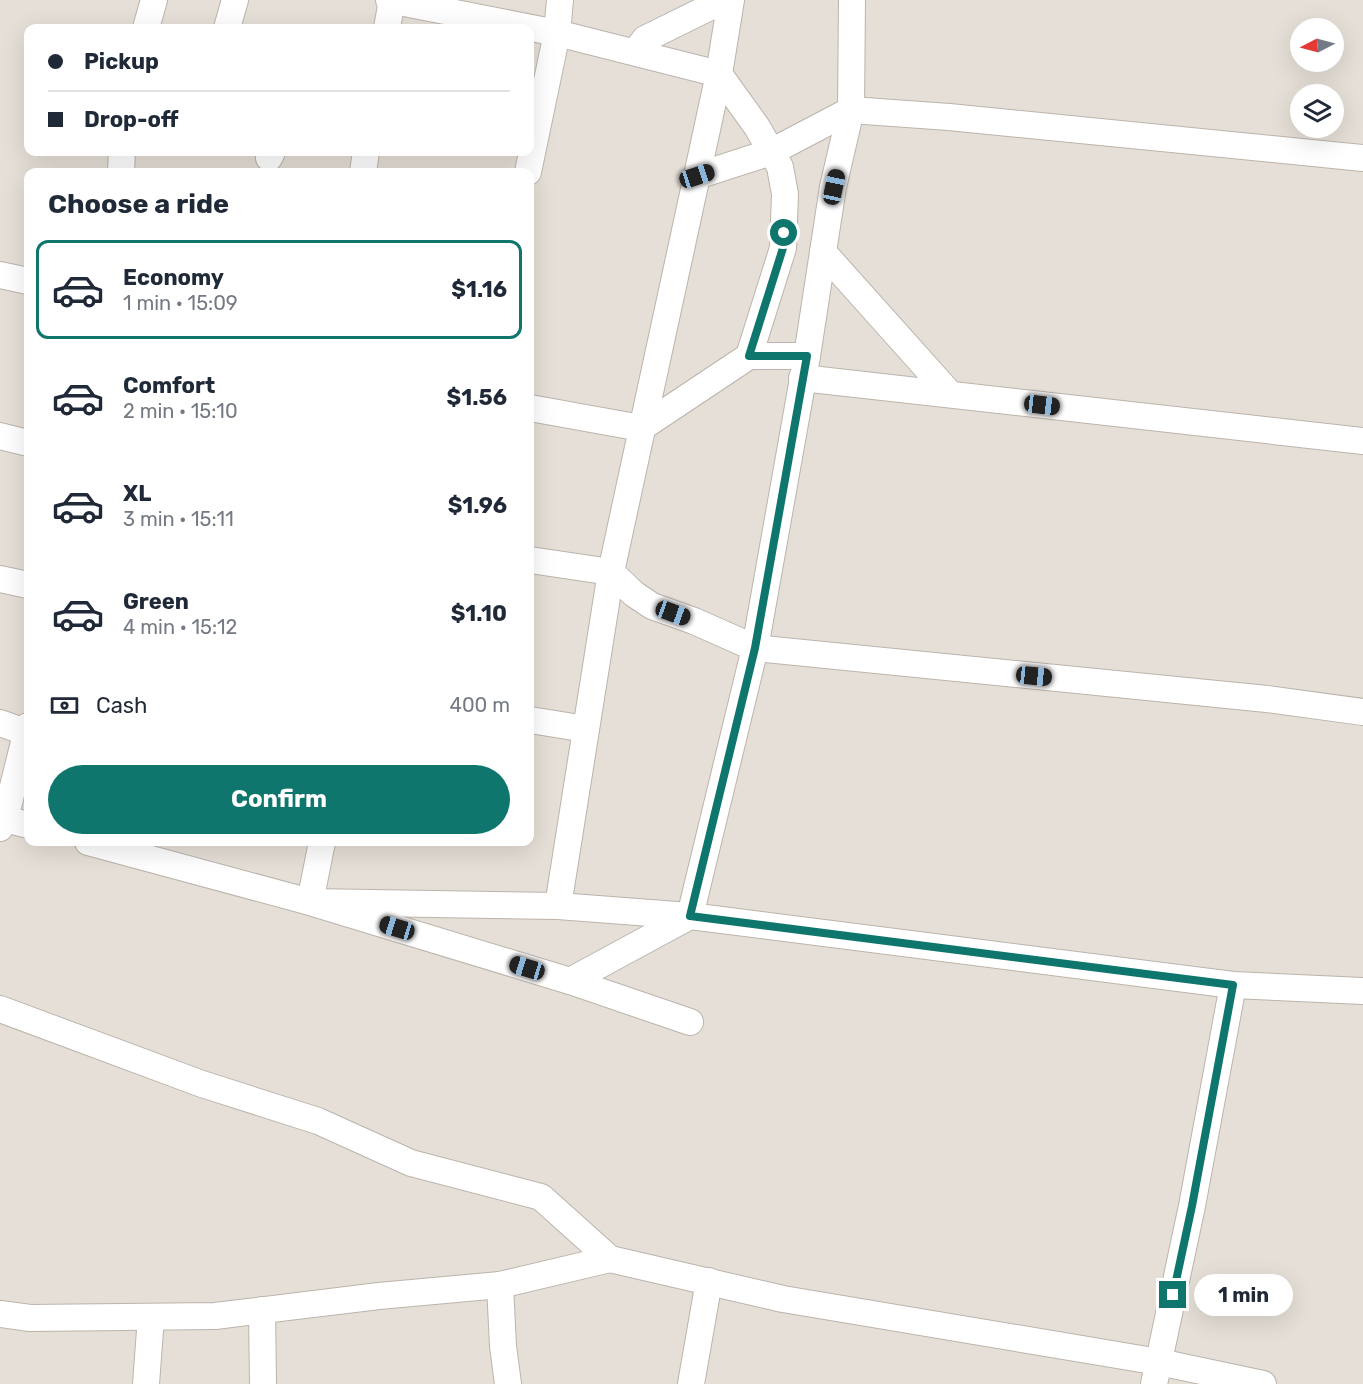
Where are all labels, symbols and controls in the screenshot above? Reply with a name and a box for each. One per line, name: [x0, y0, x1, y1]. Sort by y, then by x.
north arrow: [1290, 18, 1344, 72]
map controls: [1290, 18, 1344, 138]
text: Pickup: [84, 48, 159, 75]
button: layers: [1290, 84, 1344, 138]
text: Drop-off: [84, 106, 179, 133]
car: [677, 162, 717, 190]
car: [821, 168, 847, 206]
text: Choose a ride: [48, 188, 229, 220]
route start: [770, 219, 797, 246]
icon: car: [51, 263, 105, 317]
text: Economy: [123, 264, 224, 291]
text: $1.16: [451, 276, 507, 303]
text: 1 min · 15:09: [123, 291, 238, 315]
icon: car: [51, 371, 105, 425]
text: Comfort: [123, 372, 215, 399]
text: $1.56: [447, 384, 507, 411]
car: [1023, 394, 1061, 416]
text: 2 min · 15:10: [123, 399, 238, 423]
icon: car: [51, 479, 105, 533]
text: XL: [123, 480, 151, 507]
text: $1.96: [448, 492, 507, 519]
text: 3 min · 15:11: [123, 507, 234, 531]
icon: car: [51, 587, 105, 641]
text: Green: [123, 588, 189, 615]
car: [653, 598, 693, 628]
text: $1.10: [451, 600, 507, 627]
text: 4 min · 15:12: [123, 615, 237, 639]
car: [1015, 665, 1053, 687]
icon: cash: [48, 689, 81, 722]
text: Cash: [96, 692, 147, 719]
text: 400 m: [450, 693, 510, 717]
button: Confirm: [48, 765, 510, 834]
car: [377, 914, 417, 942]
car: [507, 954, 547, 982]
callout: 1 min: [1194, 1274, 1293, 1316]
route end: [1159, 1281, 1186, 1308]
text: 1 min: [1218, 1283, 1269, 1307]

